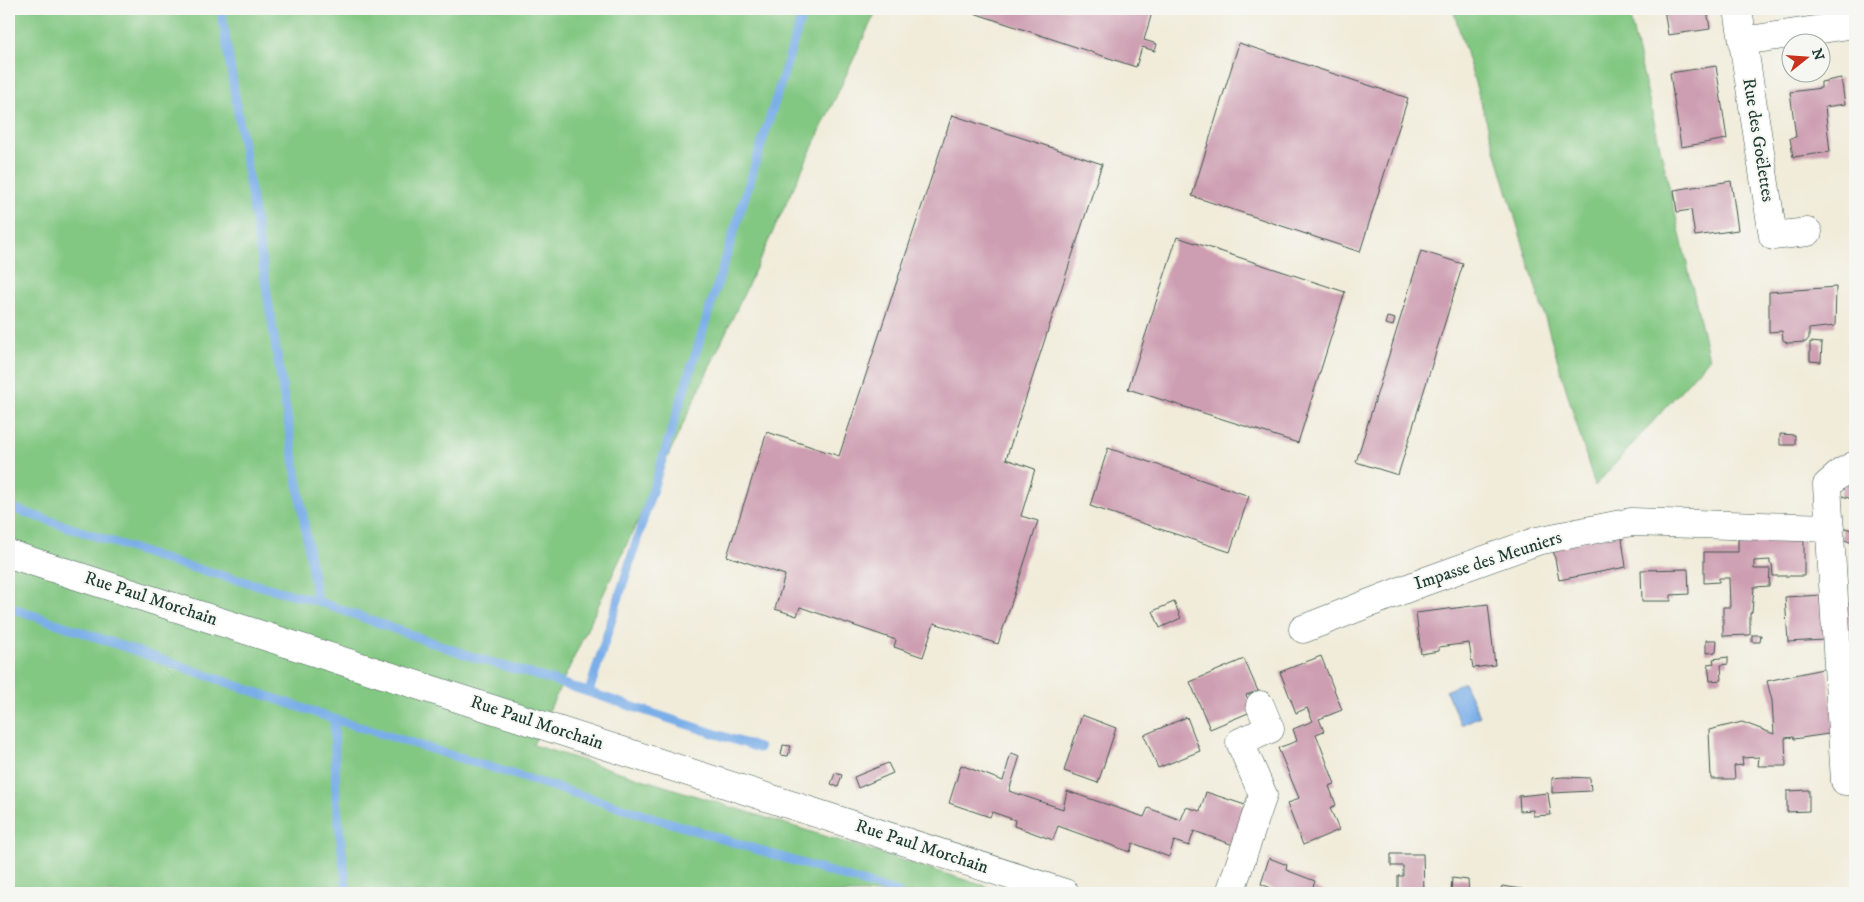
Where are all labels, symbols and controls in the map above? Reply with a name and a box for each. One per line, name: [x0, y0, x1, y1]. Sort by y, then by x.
north arrow: [1782, 32, 1832, 82]
text: N: [1807, 46, 1828, 63]
street label: Rue des Goëlettes: [1737, 77, 1779, 203]
street label: Impasse des Meuniers: [1411, 527, 1565, 595]
street label: Rue Paul Morchain: [82, 567, 221, 631]
street label: Rue Paul Morchain: [468, 691, 607, 755]
street label: Rue Paul Morchain: [853, 815, 992, 879]

